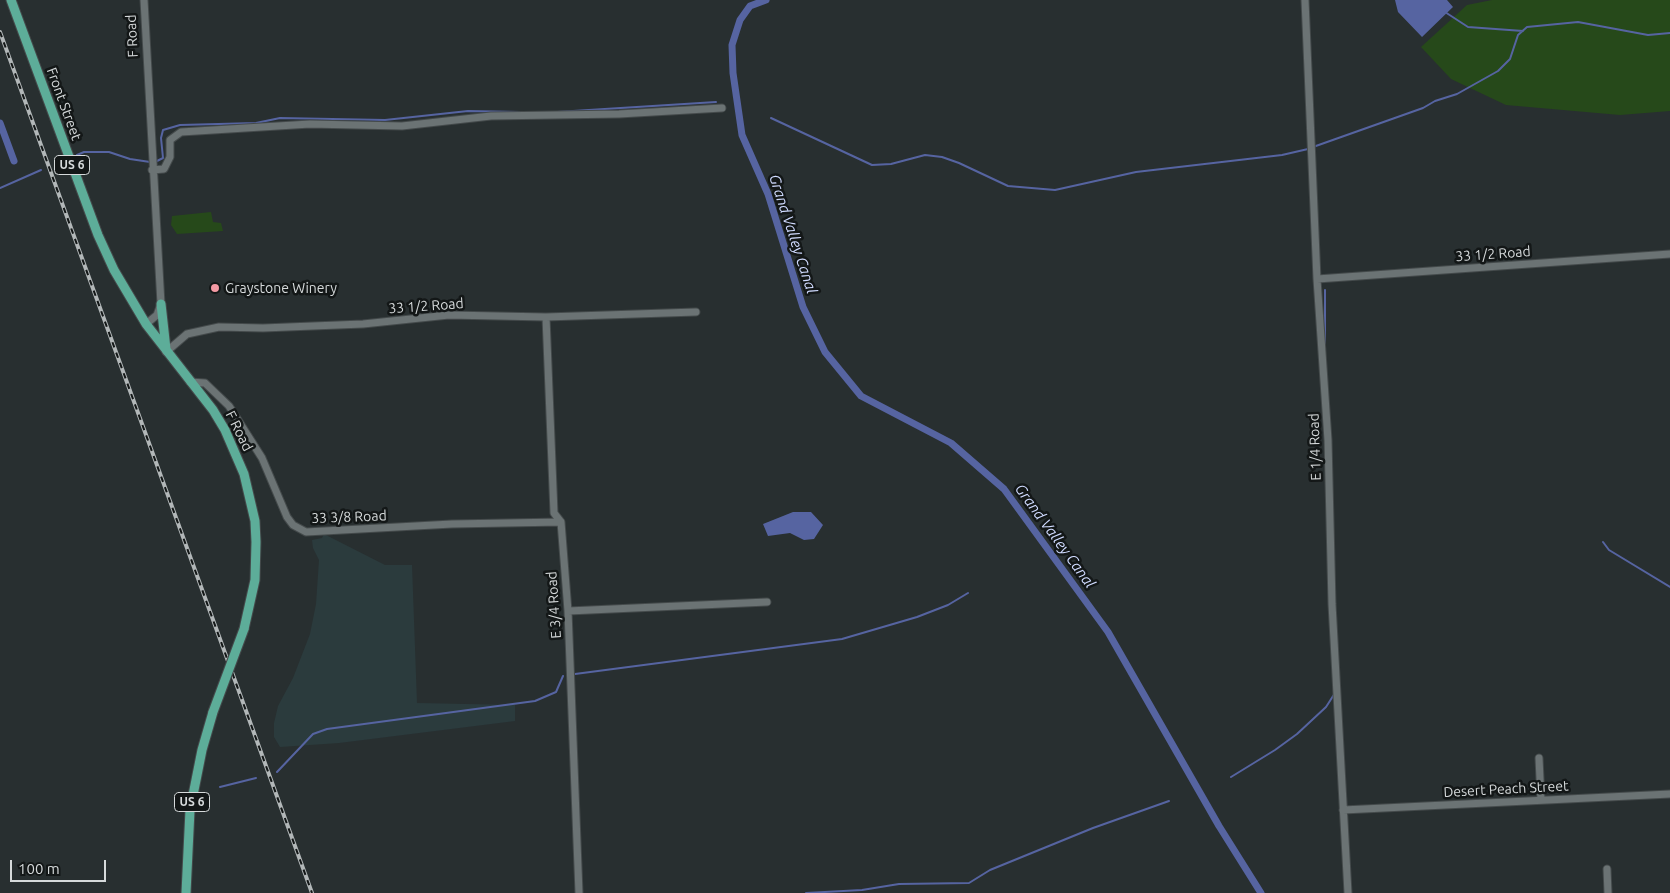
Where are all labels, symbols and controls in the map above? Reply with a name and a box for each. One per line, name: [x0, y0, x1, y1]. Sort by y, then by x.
street label: F Road: [122, 14, 142, 58]
street label: Front Street: [43, 65, 85, 143]
road number: US 6: [54, 156, 90, 174]
water label: Grand Valley Canal: [765, 172, 821, 296]
street label: 33 1/2 Road: [1455, 243, 1531, 265]
place label: Graystone Winery: [225, 280, 337, 296]
marker: Graystone Winery: [209, 282, 221, 294]
street label: 33 1/2 Road: [388, 295, 464, 317]
street label: F Road: [222, 408, 256, 454]
street label: E 1/4 Road: [1305, 413, 1325, 481]
water label: Grand Valley Canal: [1011, 480, 1099, 592]
street label: 33 3/8 Road: [311, 507, 387, 527]
street label: E 3/4 Road: [543, 571, 565, 639]
street label: Desert Peach Street: [1443, 777, 1569, 801]
road number: US 6: [174, 792, 210, 812]
scale bar: [12, 850, 109, 882]
text: 100 m: [18, 860, 60, 877]

